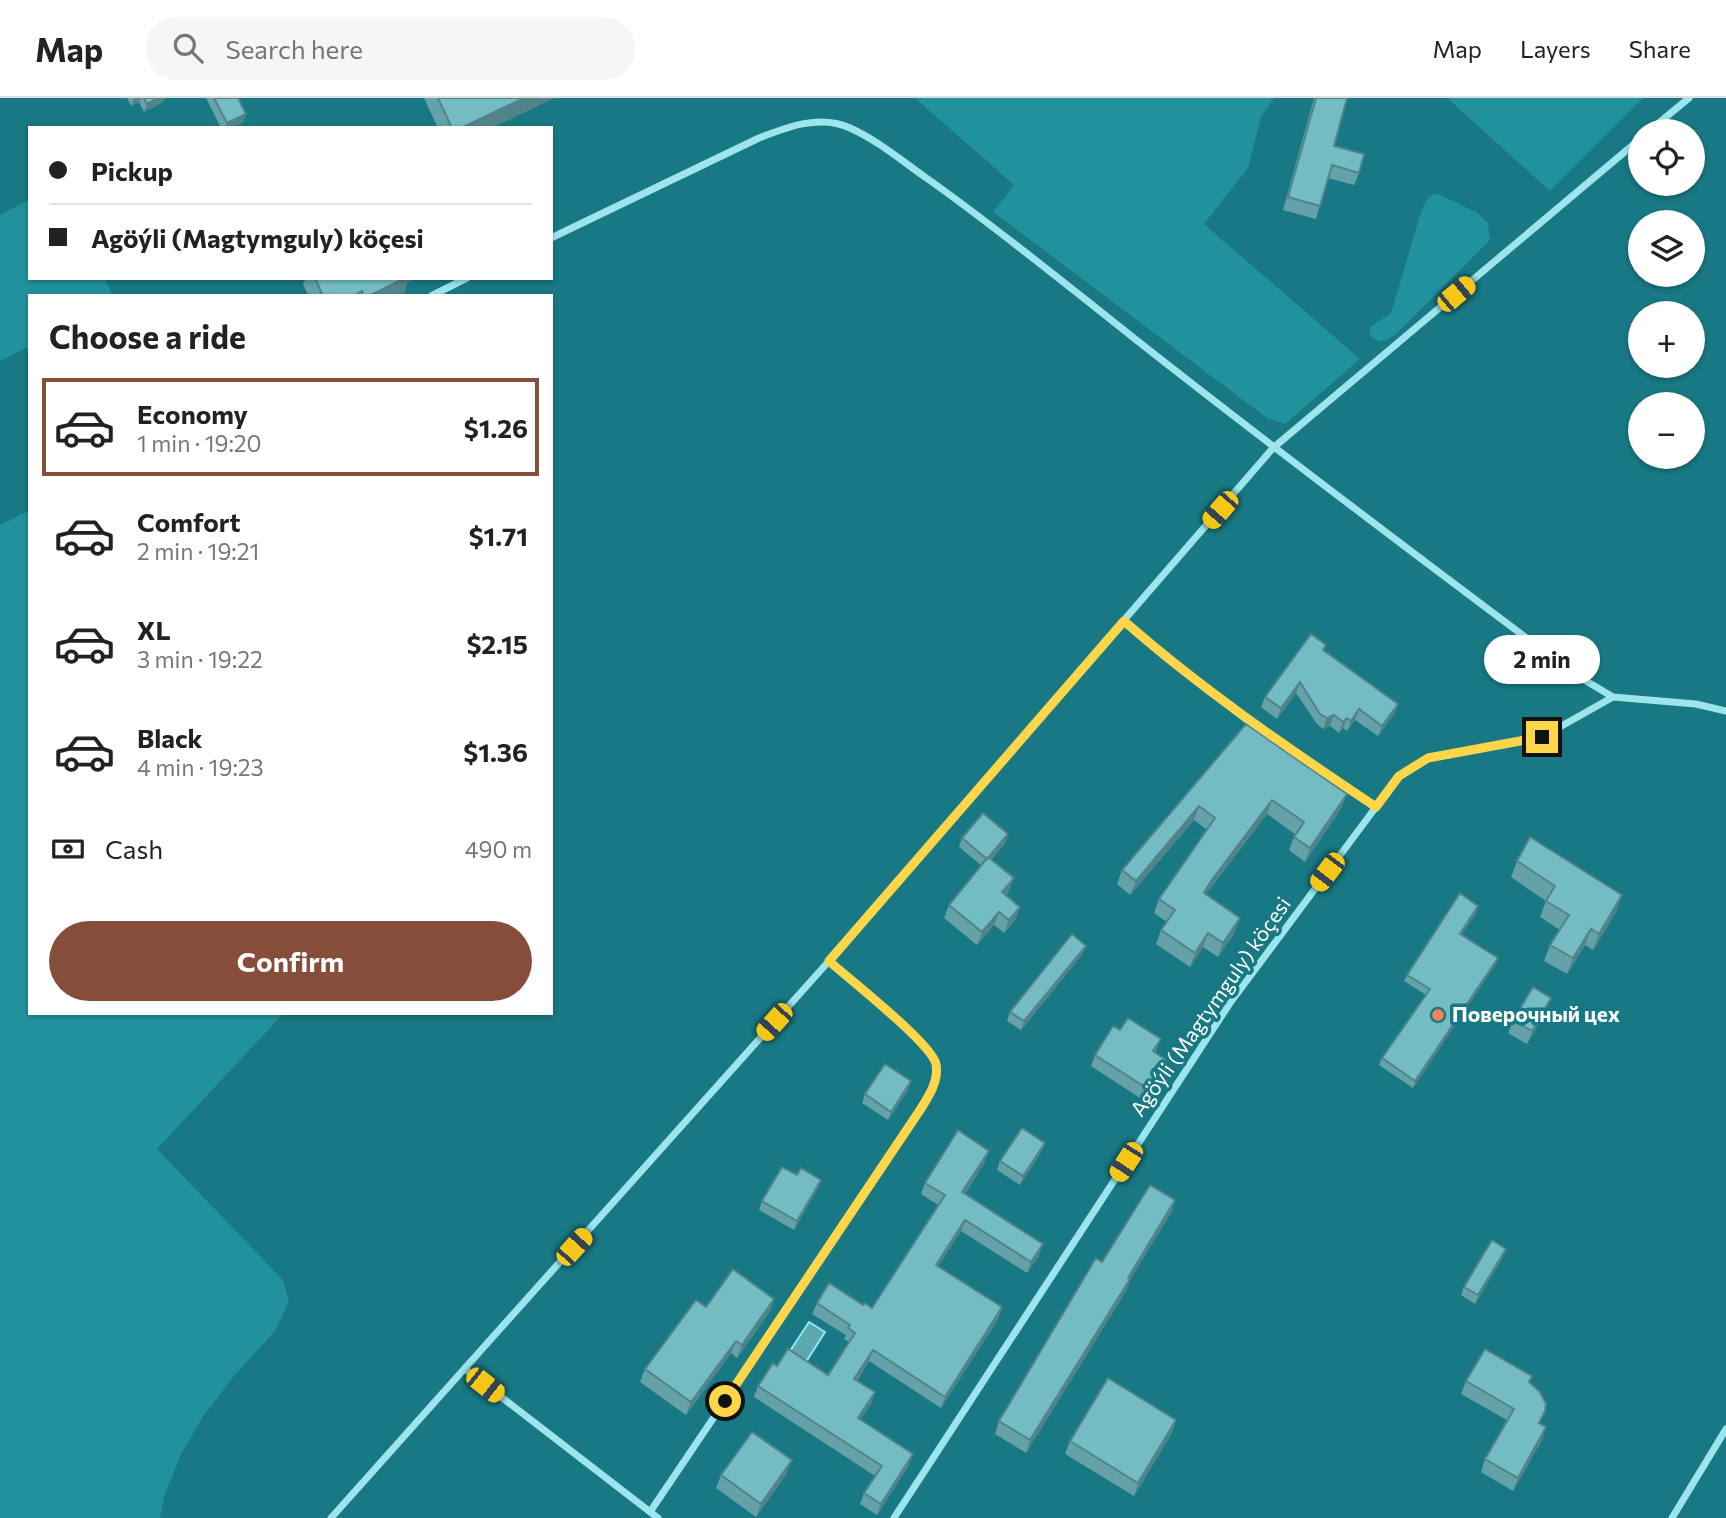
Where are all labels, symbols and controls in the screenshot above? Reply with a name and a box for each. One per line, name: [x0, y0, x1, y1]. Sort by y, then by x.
search box: [145, 17, 635, 80]
text: Map: [35, 28, 103, 69]
icon: search: [169, 29, 207, 67]
text: Search here: [225, 33, 363, 64]
text: Map: [1433, 34, 1482, 63]
text: Layers: [1520, 34, 1591, 63]
text: Share: [1629, 34, 1691, 63]
map controls: [1628, 119, 1705, 469]
button: locate: [1628, 119, 1705, 196]
text: Pickup: [91, 155, 173, 186]
button: layers: [1628, 210, 1705, 287]
text: Agöýli (Magtymguly) köçesi: [91, 222, 424, 253]
car: [1434, 272, 1479, 316]
button: +: [1628, 301, 1705, 378]
text: Choose a ride: [49, 316, 246, 356]
button: −: [1628, 392, 1705, 469]
icon: car: [53, 396, 116, 459]
text: Economy: [137, 398, 248, 429]
text: $1.26: [464, 412, 528, 443]
text: 1 min · 19:20: [137, 429, 262, 457]
car: [1199, 487, 1242, 533]
icon: car: [53, 504, 116, 567]
text: Comfort: [137, 506, 240, 537]
text: $1.71: [469, 520, 528, 551]
text: 2 min · 19:21: [137, 537, 259, 565]
icon: car: [53, 612, 116, 675]
text: XL: [137, 614, 171, 645]
text: $2.15: [466, 628, 528, 659]
callout: 2 min: [1484, 636, 1600, 684]
text: 3 min · 19:22: [137, 645, 263, 673]
text: 2 min: [1513, 645, 1571, 673]
icon: car: [53, 720, 116, 783]
route end: [1526, 721, 1558, 753]
text: Black: [137, 722, 203, 753]
text: $1.36: [463, 736, 528, 767]
text: 4 min · 19:23: [137, 753, 264, 781]
icon: cash: [49, 830, 87, 868]
text: Cash: [105, 833, 163, 864]
text: 490 m: [465, 835, 532, 863]
car: [1306, 849, 1349, 895]
street label: Agöýli (Magtymguly) köçesi: [1124, 892, 1295, 1121]
button: Confirm: [49, 921, 532, 1001]
car: [753, 999, 796, 1045]
place label: Поверочный цех: [1452, 1001, 1620, 1026]
marker: Поверочный цех: [1430, 1007, 1446, 1023]
car: [1106, 1139, 1147, 1185]
car: [553, 1224, 596, 1270]
car: [462, 1364, 509, 1406]
route start: [709, 1385, 741, 1417]

